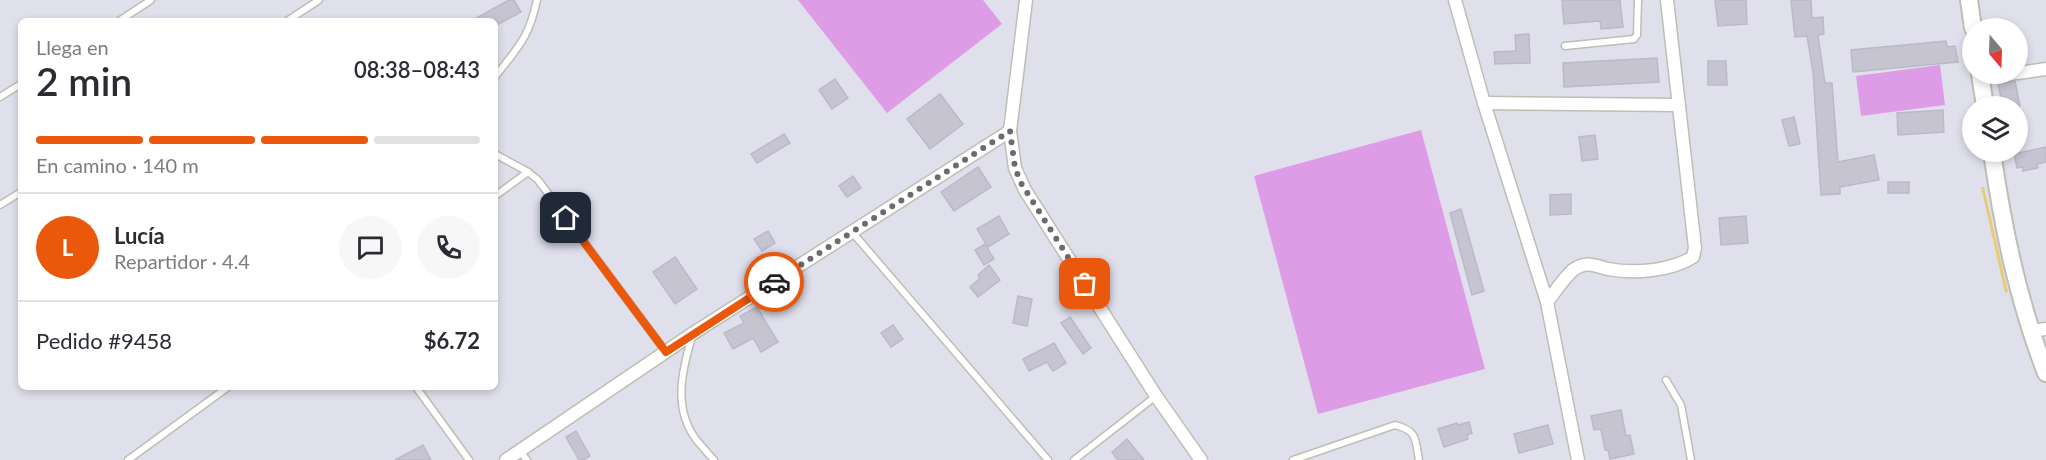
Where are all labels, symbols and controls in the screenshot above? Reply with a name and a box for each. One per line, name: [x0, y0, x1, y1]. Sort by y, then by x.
north arrow: [1962, 18, 2028, 84]
map controls: [1962, 18, 2028, 162]
text: Llega en: [36, 35, 109, 59]
text: 08:38–08:43: [354, 56, 480, 83]
text: 2 min: [36, 58, 132, 104]
button: layers: [1962, 96, 2028, 162]
text: En camino · 140 m: [36, 153, 199, 177]
pin: [540, 192, 591, 243]
icon: home: [549, 201, 582, 234]
button: chat: [339, 216, 402, 279]
button: phone: [417, 216, 480, 279]
text: Lucía: [114, 222, 165, 249]
text: L: [62, 234, 73, 261]
text: Repartidor · 4.4: [114, 249, 250, 273]
courier: [744, 252, 804, 312]
pin: [1059, 258, 1110, 309]
icon: car: [758, 266, 791, 299]
icon: bag: [1068, 267, 1101, 300]
text: Pedido #9458: [36, 327, 172, 354]
text: $6.72: [424, 327, 480, 354]

